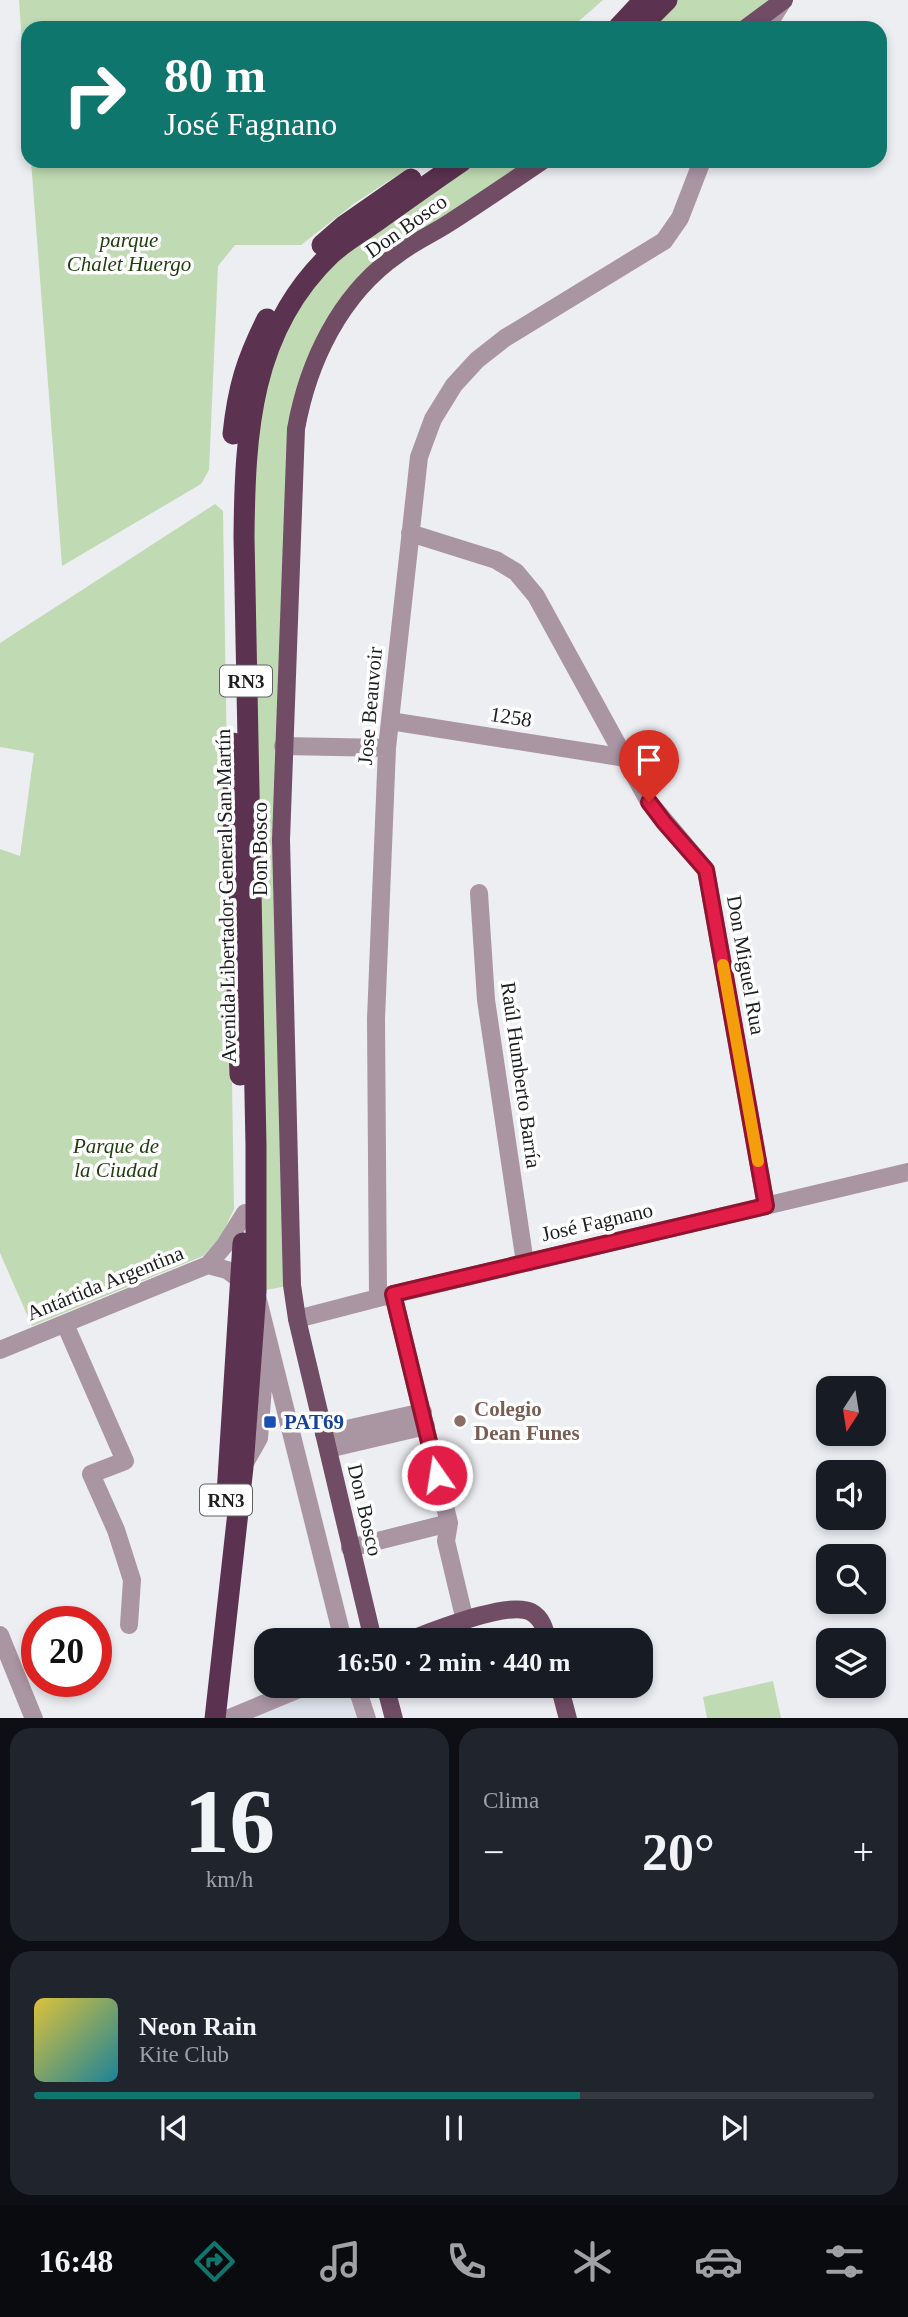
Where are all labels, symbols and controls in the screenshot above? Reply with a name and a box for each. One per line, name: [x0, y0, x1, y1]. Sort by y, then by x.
text: 80 m: [164, 48, 266, 103]
icon: right: [49, 49, 140, 140]
text: José Fagnano: [164, 106, 337, 142]
street label: Don Bosco: [361, 189, 451, 263]
park label: parque Chalet Huergo: [67, 228, 191, 276]
street label: Jose Beauvoir: [353, 646, 387, 766]
road number: RN3: [220, 666, 272, 696]
street label: 1258: [488, 702, 534, 732]
street label: Avenida Libertador General San Martín: [211, 728, 241, 1063]
pin: [619, 730, 679, 802]
icon: arrive: [630, 741, 668, 779]
street label: Don Bosco: [248, 802, 272, 896]
street label: Don Miguel Rua: [722, 893, 770, 1037]
street label: Raúl Humberto Barría: [496, 980, 546, 1170]
park label: Parque de la Ciudad: [72, 1134, 159, 1182]
street label: José Fagnano: [539, 1198, 655, 1246]
street label: Antártida Argentina: [23, 1240, 188, 1325]
north arrow: [816, 1376, 886, 1446]
map controls: [816, 1376, 886, 1698]
place label: Colegio Dean Funes: [474, 1397, 580, 1445]
place label: PAT69: [284, 1410, 344, 1434]
marker: Colegio Dean Funes: [452, 1413, 468, 1429]
marker: PAT69: [262, 1414, 278, 1430]
position arrow: [400, 1438, 474, 1512]
button: sound: [816, 1460, 886, 1530]
street label: Don Bosco: [343, 1462, 387, 1558]
road number: RN3: [200, 1484, 252, 1516]
button: search: [816, 1544, 886, 1614]
speed limit sign: 20: [21, 1606, 112, 1697]
button: layers: [816, 1628, 886, 1698]
text: 16:50 · 2 min · 440 m: [337, 1648, 571, 1677]
text: 16: [184, 1771, 275, 1872]
text: Clima: [483, 1788, 539, 1813]
text: 20°: [642, 1824, 715, 1881]
text: −: [483, 1831, 504, 1873]
text: +: [853, 1831, 874, 1873]
text: km/h: [206, 1867, 253, 1892]
text: Neon Rain: [139, 2012, 257, 2041]
text: Kite Club: [139, 2042, 229, 2067]
icon: previous: [155, 2109, 193, 2147]
icon: pause: [435, 2109, 473, 2147]
icon: next: [715, 2109, 753, 2147]
icon: directions: [190, 2237, 239, 2286]
icon: music: [316, 2237, 365, 2286]
icon: phone: [442, 2237, 491, 2286]
icon: climate: [568, 2237, 617, 2286]
icon: car: [694, 2237, 743, 2286]
icon: filters: [820, 2237, 869, 2286]
text: 16:48: [39, 2243, 113, 2279]

